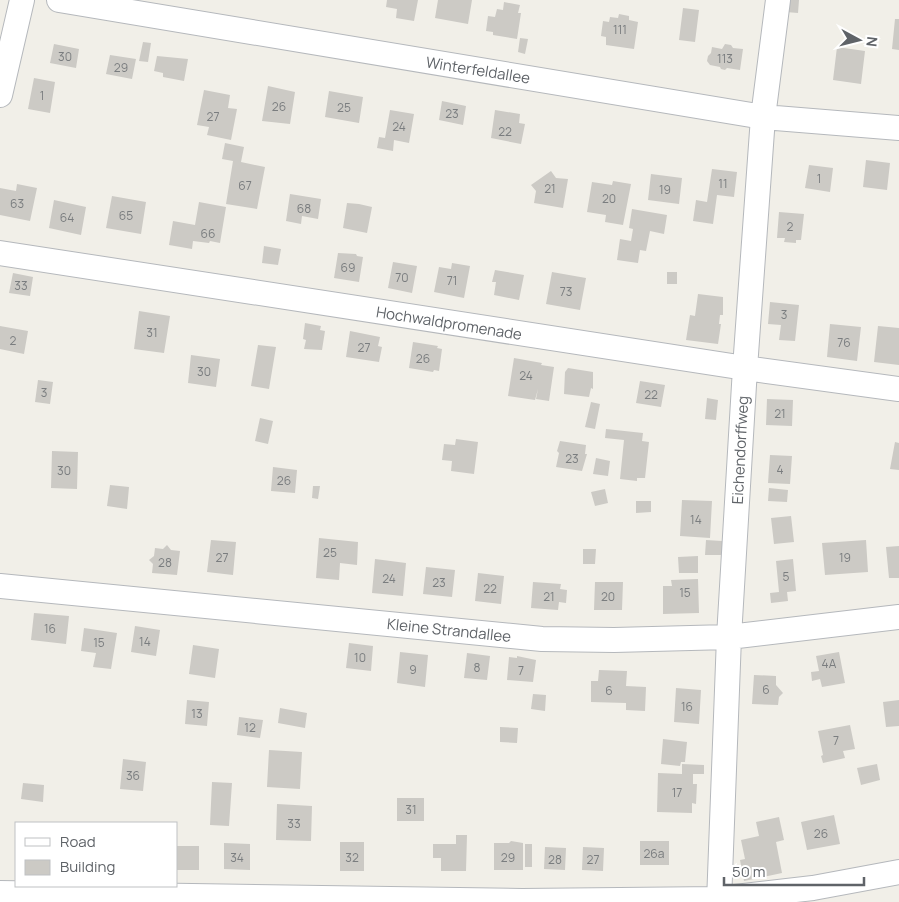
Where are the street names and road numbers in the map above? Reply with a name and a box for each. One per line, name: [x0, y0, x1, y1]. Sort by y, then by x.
street label: Winterfeldallee: [424, 51, 532, 89]
street label: Hochwaldpromenade: [375, 301, 524, 345]
street label: Eichendorffweg: [727, 395, 753, 505]
street label: Kleine Strandallee: [386, 613, 512, 647]

